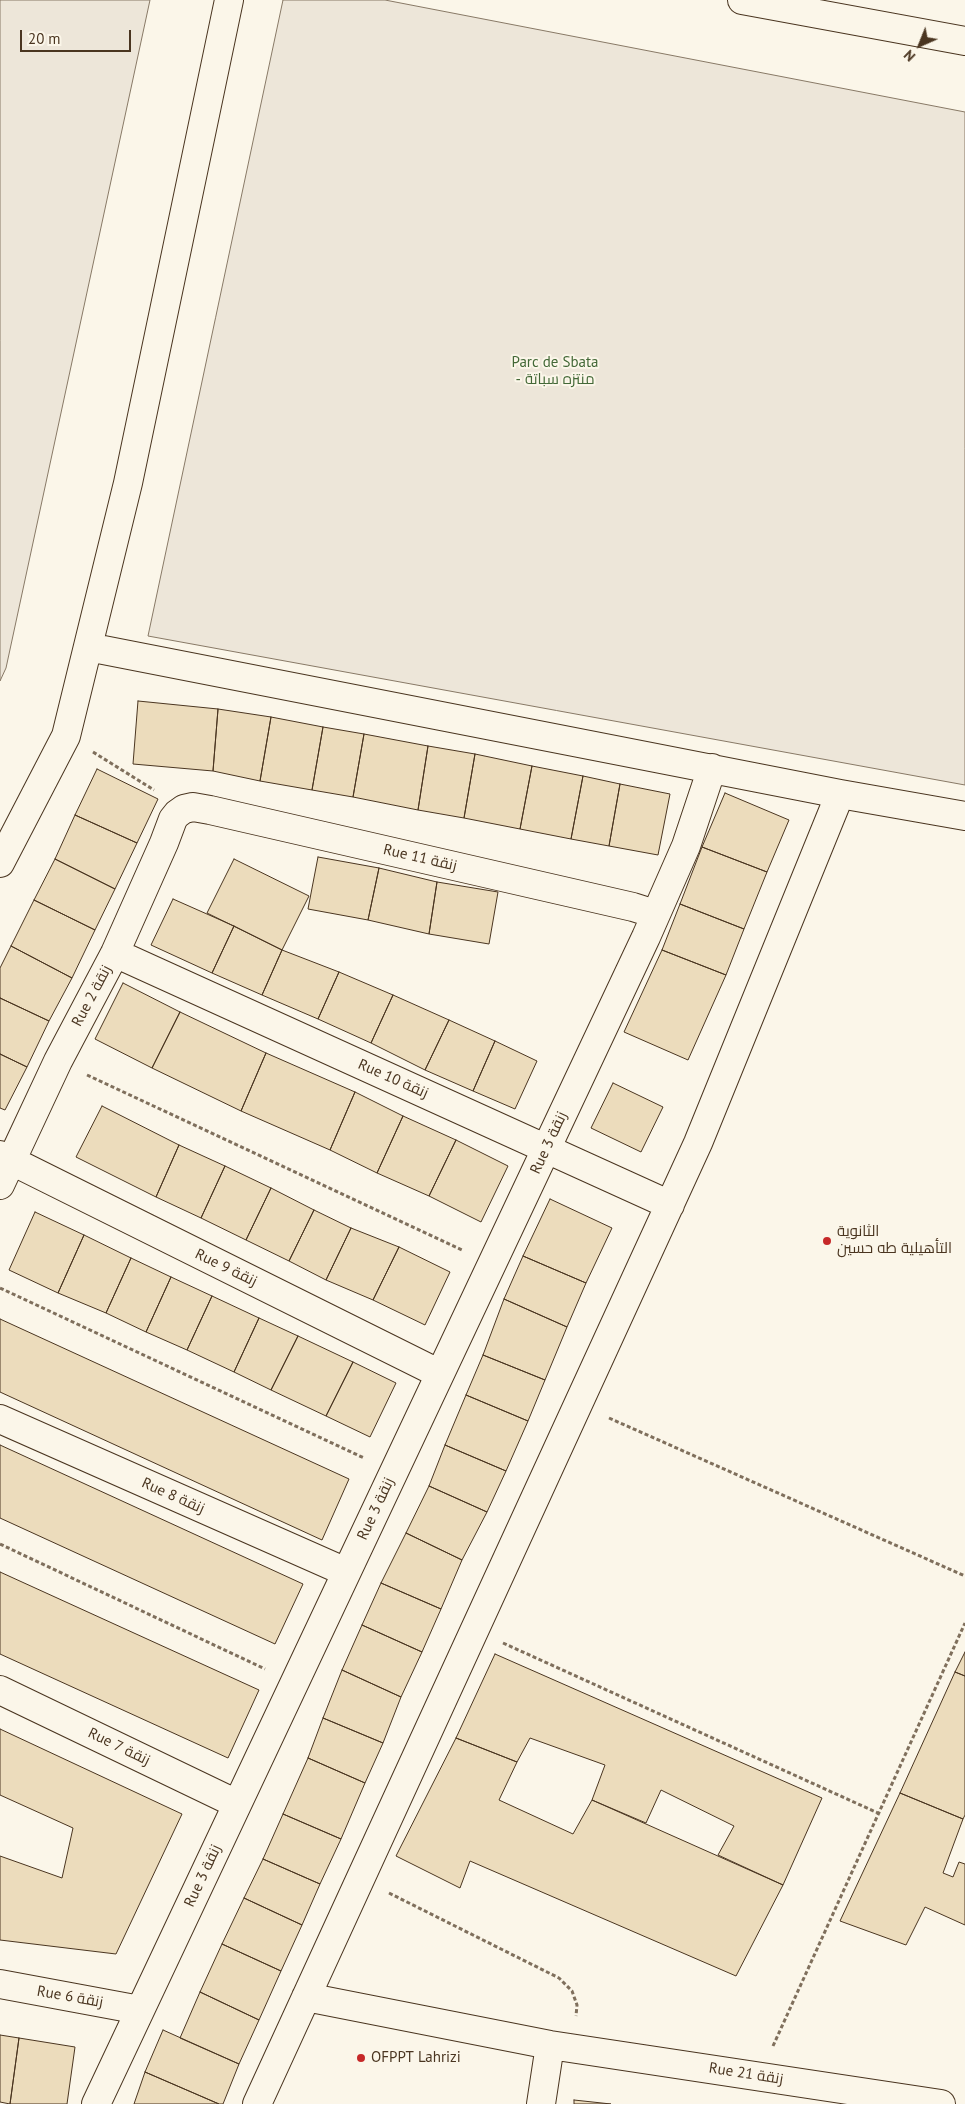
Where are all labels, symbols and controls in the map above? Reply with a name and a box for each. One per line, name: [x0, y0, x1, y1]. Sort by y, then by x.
scale bar: [22, 20, 134, 52]
north arrow: [895, 20, 945, 70]
text: 20 m: [28, 29, 61, 48]
text: N: [900, 46, 919, 65]
park label: Parc de Sbata - منتزه سباتة: [512, 354, 598, 389]
street label: Rue 11 زنقة: [381, 841, 459, 875]
street label: Rue 2 زنقة: [68, 962, 116, 1030]
street label: Rue 10 زنقة: [355, 1056, 431, 1102]
street label: Rue 3 زنقة: [527, 1109, 571, 1177]
place label: الثانوية التأهيلية طه حسين: [837, 1223, 952, 1258]
marker: الثانوية التأهيلية طه حسين: [821, 1235, 833, 1247]
street label: Rue 9 زنقة: [192, 1245, 260, 1291]
street label: Rue 8 زنقة: [139, 1474, 207, 1518]
street label: Rue 3 زنقة: [354, 1475, 398, 1543]
street label: Rue 7 زنقة: [85, 1724, 153, 1770]
street label: Rue 3 زنقة: [181, 1842, 225, 1910]
street label: Rue 6 زنقة: [36, 1982, 104, 2012]
place label: OFPPT Lahrizi: [371, 2049, 461, 2067]
marker: OFPPT Lahrizi: [355, 2052, 367, 2064]
street label: Rue 21 زنقة: [708, 2059, 784, 2089]

